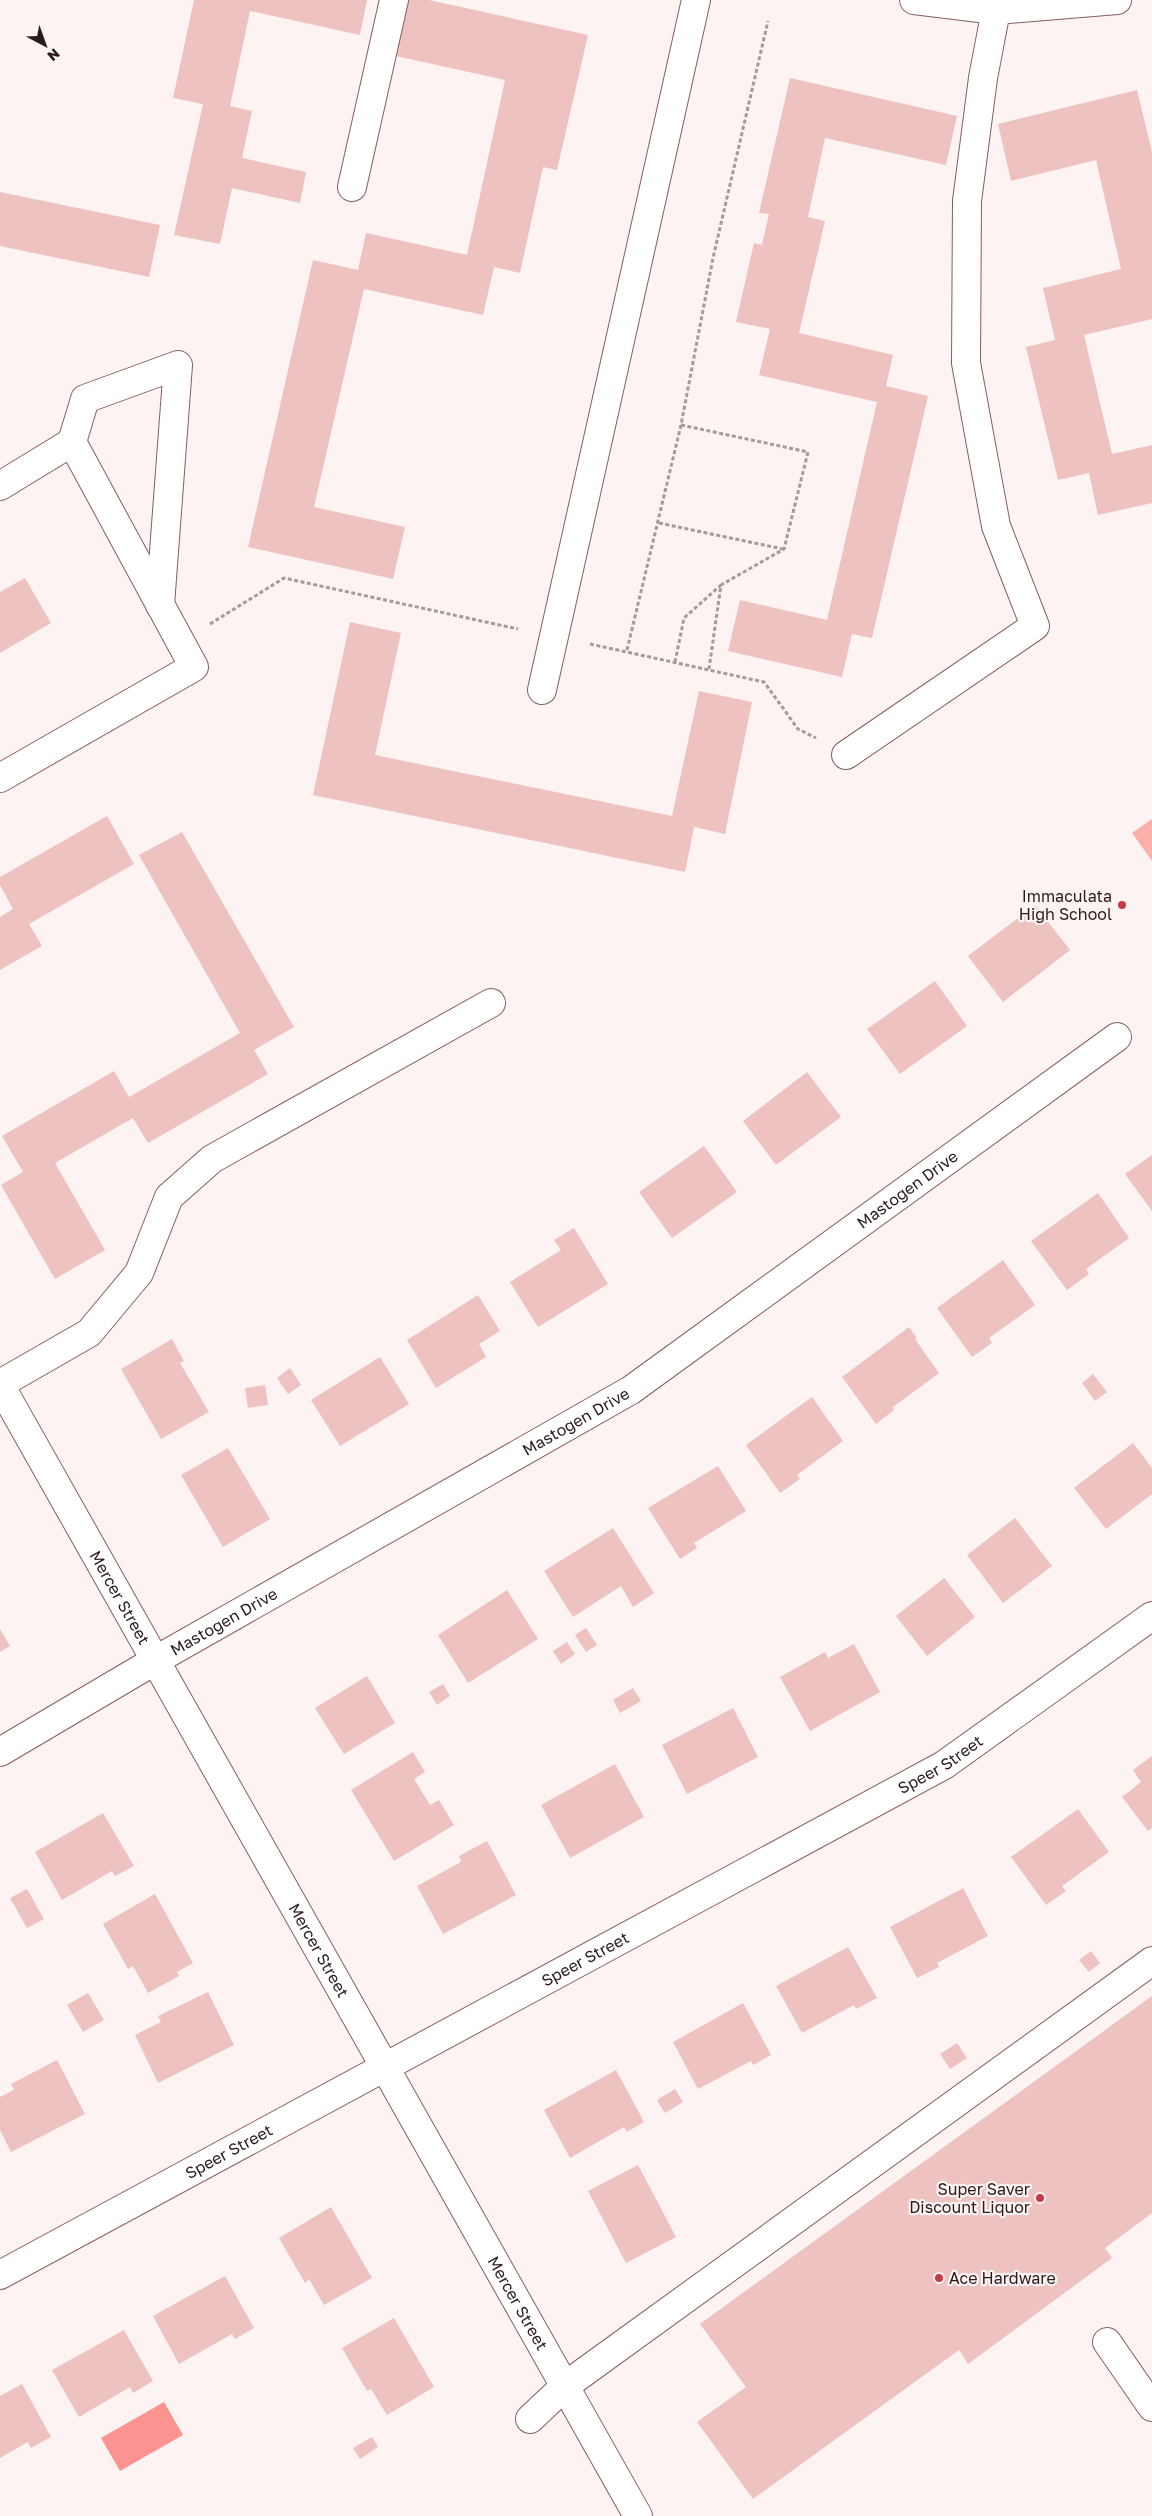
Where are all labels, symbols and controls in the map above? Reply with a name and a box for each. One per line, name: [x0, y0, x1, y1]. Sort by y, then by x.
north arrow: [20, 20, 70, 70]
text: N: [44, 45, 63, 65]
place label: Immaculata High School: [1019, 886, 1112, 924]
marker: Immaculata High School: [1116, 899, 1128, 911]
street label: Mastogen Drive: [853, 1146, 962, 1233]
street label: Mastogen Drive: [519, 1383, 633, 1460]
street label: Mercer Street: [85, 1547, 154, 1648]
street label: Mastogen Drive: [167, 1583, 281, 1660]
street label: Speer Street: [894, 1731, 987, 1798]
street label: Mercer Street: [284, 1900, 353, 2001]
street label: Speer Street: [538, 1927, 632, 1991]
street label: Speer Street: [182, 2120, 276, 2183]
place label: Super Saver Discount Liquor: [909, 2179, 1030, 2217]
marker: Super Saver Discount Liquor: [1034, 2192, 1046, 2204]
street label: Mercer Street: [483, 2252, 552, 2354]
place label: Ace Hardware: [949, 2268, 1056, 2288]
marker: Ace Hardware: [933, 2272, 945, 2284]

